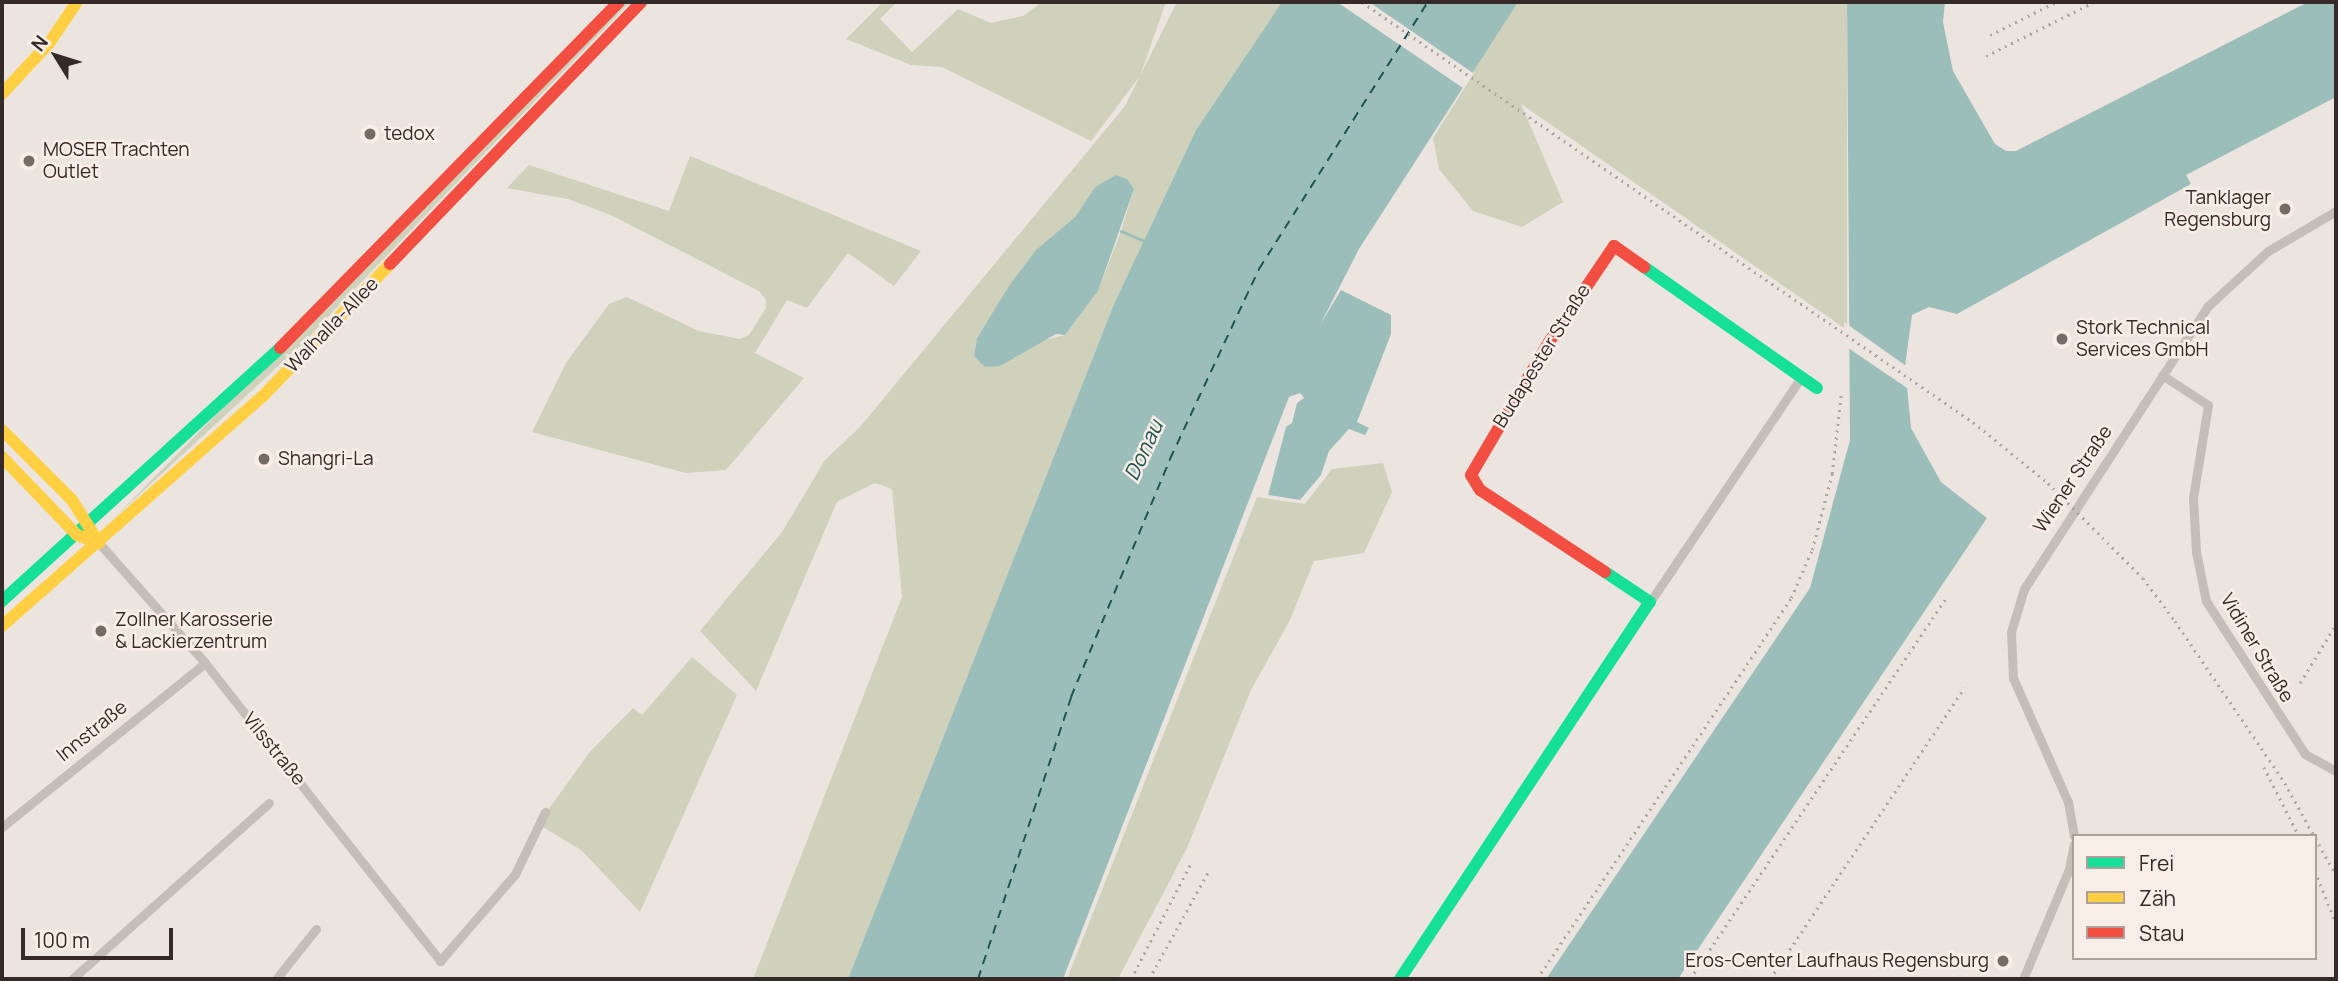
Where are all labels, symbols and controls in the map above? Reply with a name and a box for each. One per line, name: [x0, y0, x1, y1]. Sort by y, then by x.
north arrow: [21, 21, 91, 91]
text: N: [25, 30, 54, 56]
place label: tedox: [384, 123, 435, 145]
marker: tedox: [362, 126, 378, 142]
place label: MOSER Trachten Outlet: [43, 139, 190, 183]
marker: MOSER Trachten Outlet: [21, 153, 37, 169]
place label: Tanklager Regensburg: [2164, 187, 2271, 231]
marker: Tanklager Regensburg: [2277, 201, 2293, 217]
street label: Walhalla-Allee: [281, 273, 383, 377]
street label: Budapester Straße: [1489, 280, 1595, 432]
place label: Stork Technical Services GmbH: [2076, 317, 2210, 361]
marker: Stork Technical Services GmbH: [2054, 331, 2070, 347]
water label: Donau: [1118, 416, 1168, 484]
street label: Wiener Straße: [2029, 421, 2117, 537]
place label: Shangri-La: [278, 448, 374, 470]
marker: Shangri-La: [256, 451, 272, 467]
street label: Vidiner Straße: [2216, 589, 2298, 707]
place label: Zollner Karosserie & Lackierzentrum: [115, 609, 273, 653]
marker: Zollner Karosserie & Lackierzentrum: [93, 623, 109, 639]
street label: Innstraße: [52, 696, 132, 766]
street label: Vilsstraße: [238, 708, 310, 790]
legend: [2072, 834, 2317, 960]
text: Frei: [2139, 849, 2174, 877]
text: Zäh: [2139, 884, 2176, 912]
scale bar: [24, 914, 177, 958]
text: Stau: [2139, 919, 2185, 947]
text: 100 m: [34, 926, 90, 954]
place label: Eros-Center Laufhaus Regensburg: [1685, 950, 1989, 972]
marker: Eros-Center Laufhaus Regensburg: [1995, 953, 2011, 969]

